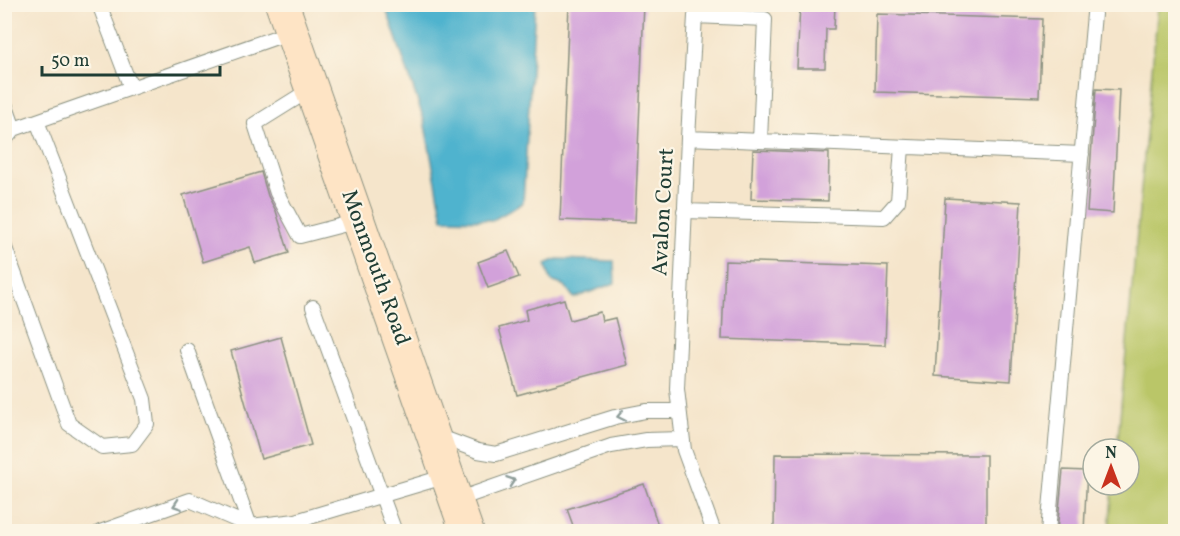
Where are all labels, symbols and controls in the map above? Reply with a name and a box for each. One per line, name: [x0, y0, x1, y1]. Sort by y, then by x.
scale bar: [42, 39, 220, 77]
text: 50 m: [51, 49, 90, 74]
street label: Avalon Court: [645, 147, 683, 277]
street label: Monmouth Road: [332, 186, 418, 350]
one-way arrow: [616, 409, 626, 422]
north arrow: [1081, 437, 1141, 497]
text: N: [1105, 443, 1117, 465]
one-way arrow: [505, 476, 516, 488]
one-way arrow: [172, 497, 183, 510]

